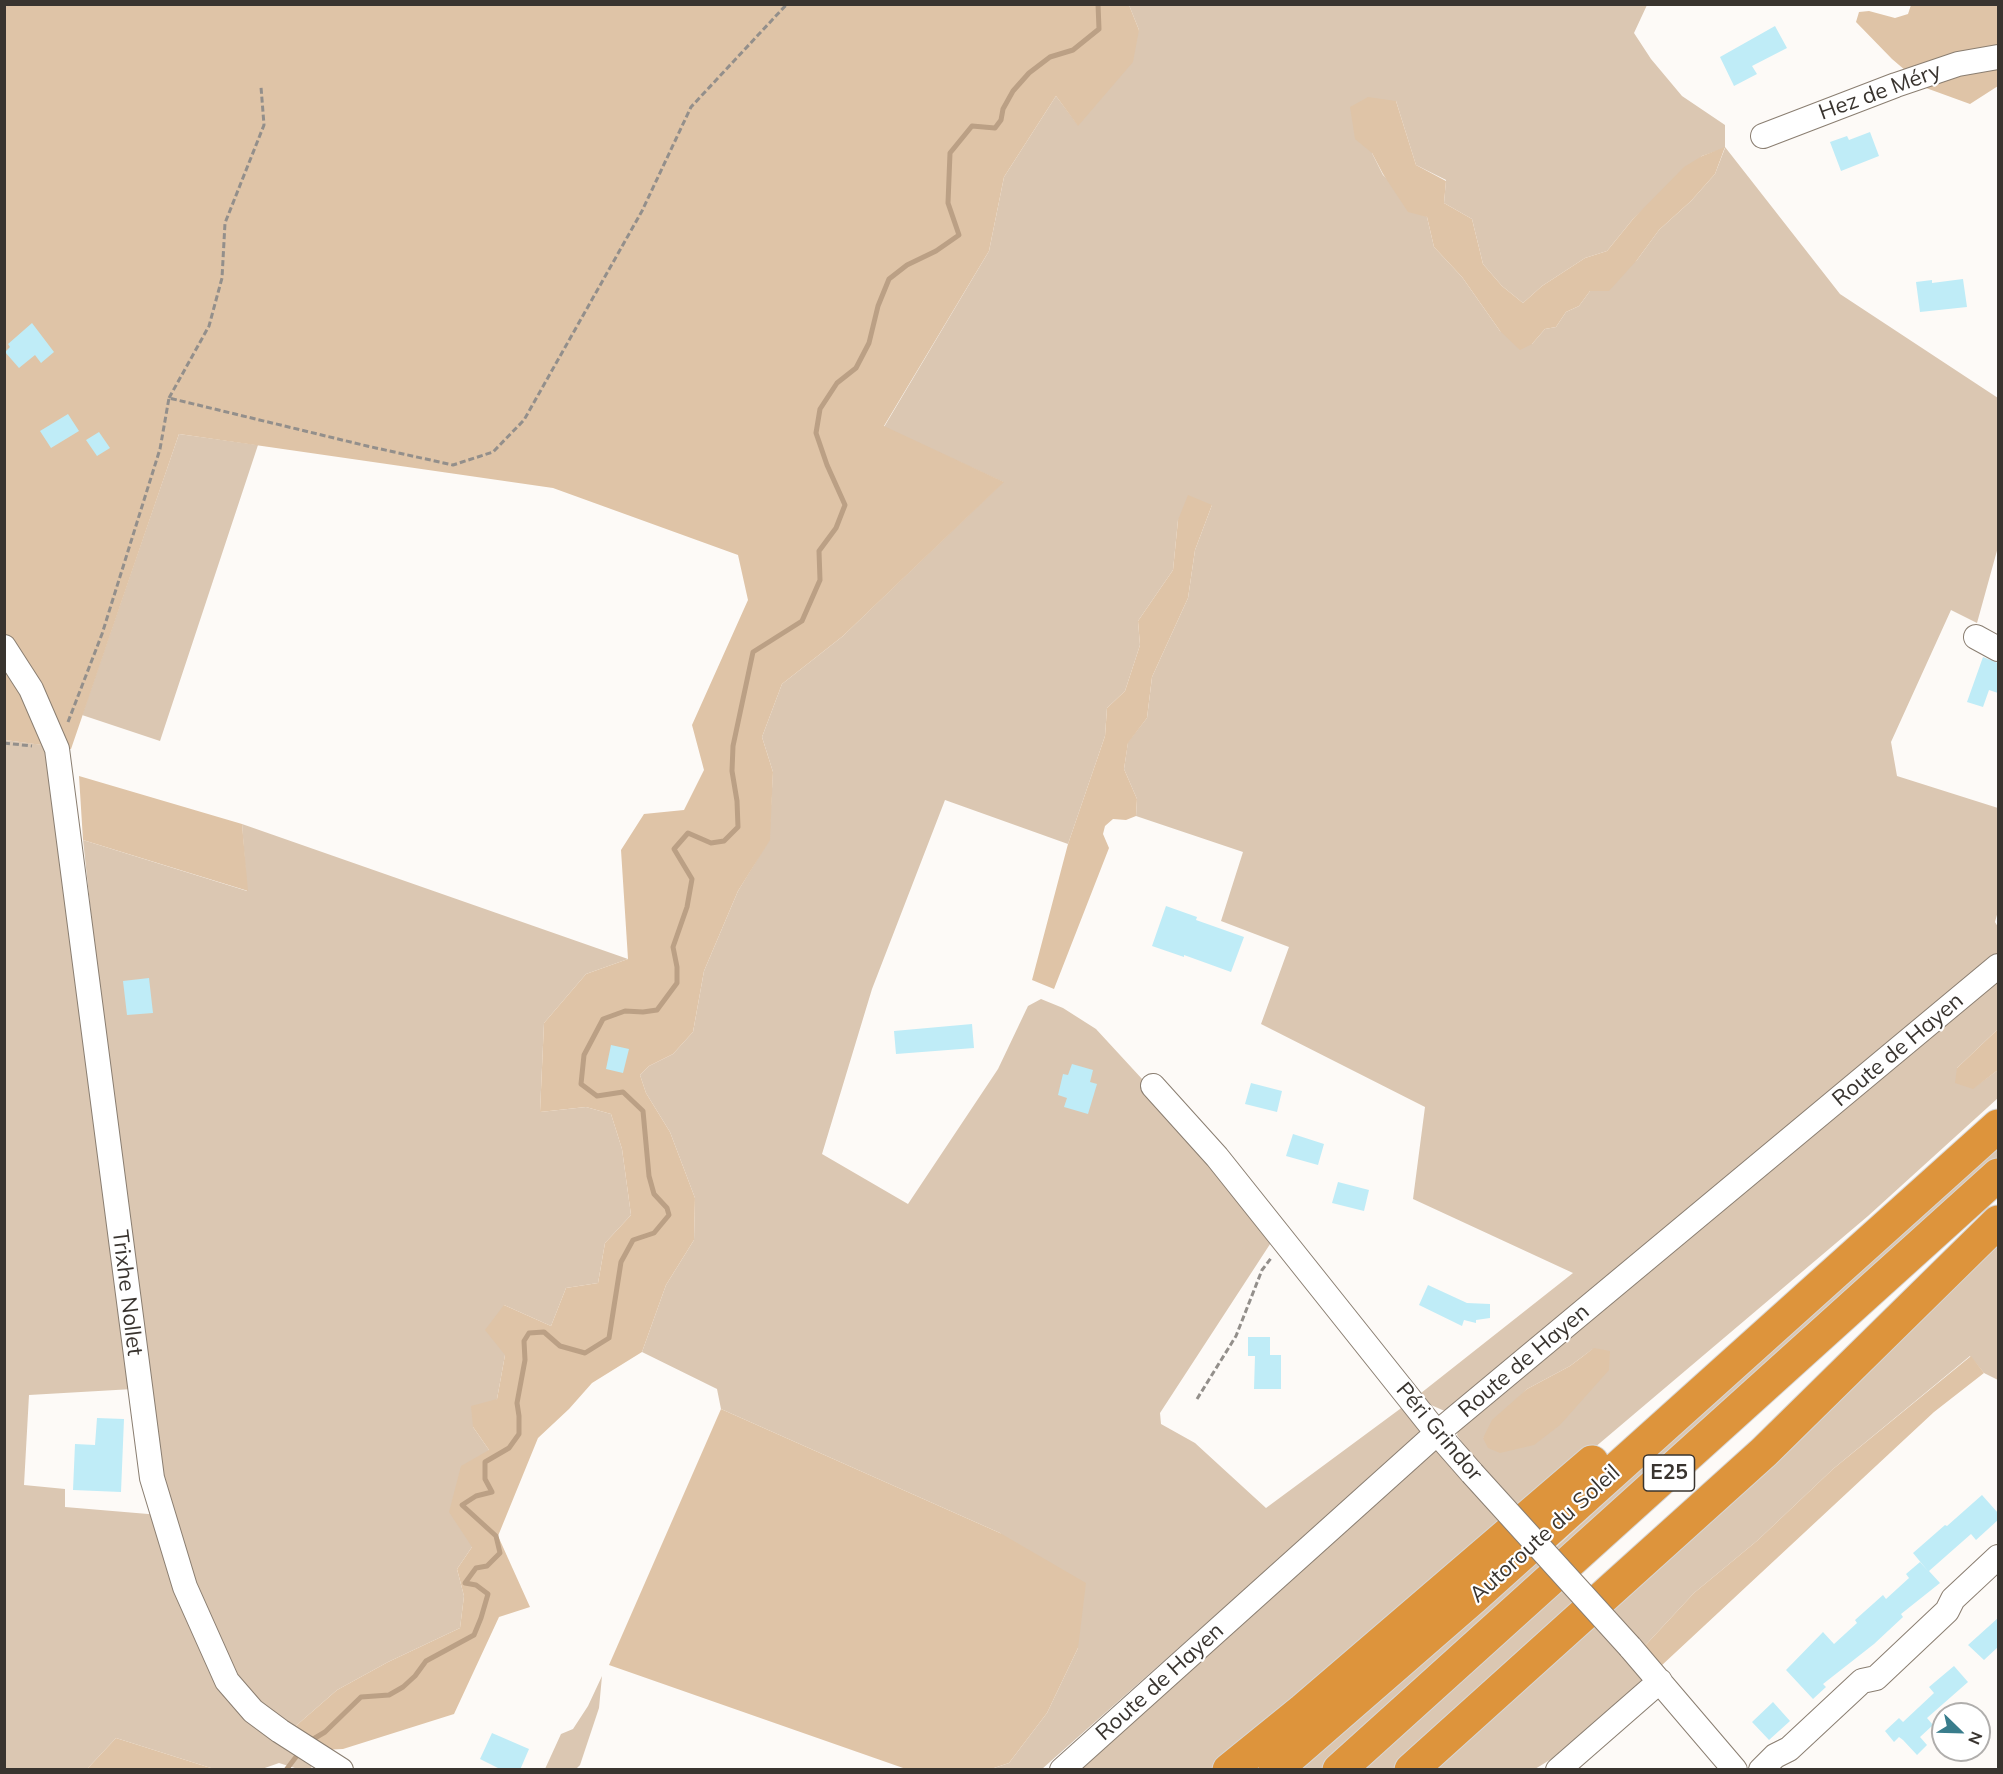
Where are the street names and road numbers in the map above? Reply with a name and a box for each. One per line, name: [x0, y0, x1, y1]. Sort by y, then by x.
street label: Hez de Méry: [1815, 58, 1945, 126]
street label: Route de Hayen: [1827, 988, 1969, 1112]
street label: Trixhe Nollet: [106, 1229, 148, 1357]
street label: Route de Hayen: [1453, 1299, 1595, 1423]
street label: Péri Grindor: [1390, 1377, 1488, 1487]
road number: E25: [1644, 1455, 1694, 1491]
street label: Autoroute du Soleil: [1464, 1460, 1626, 1608]
street label: Route de Hayen: [1091, 1618, 1229, 1746]

